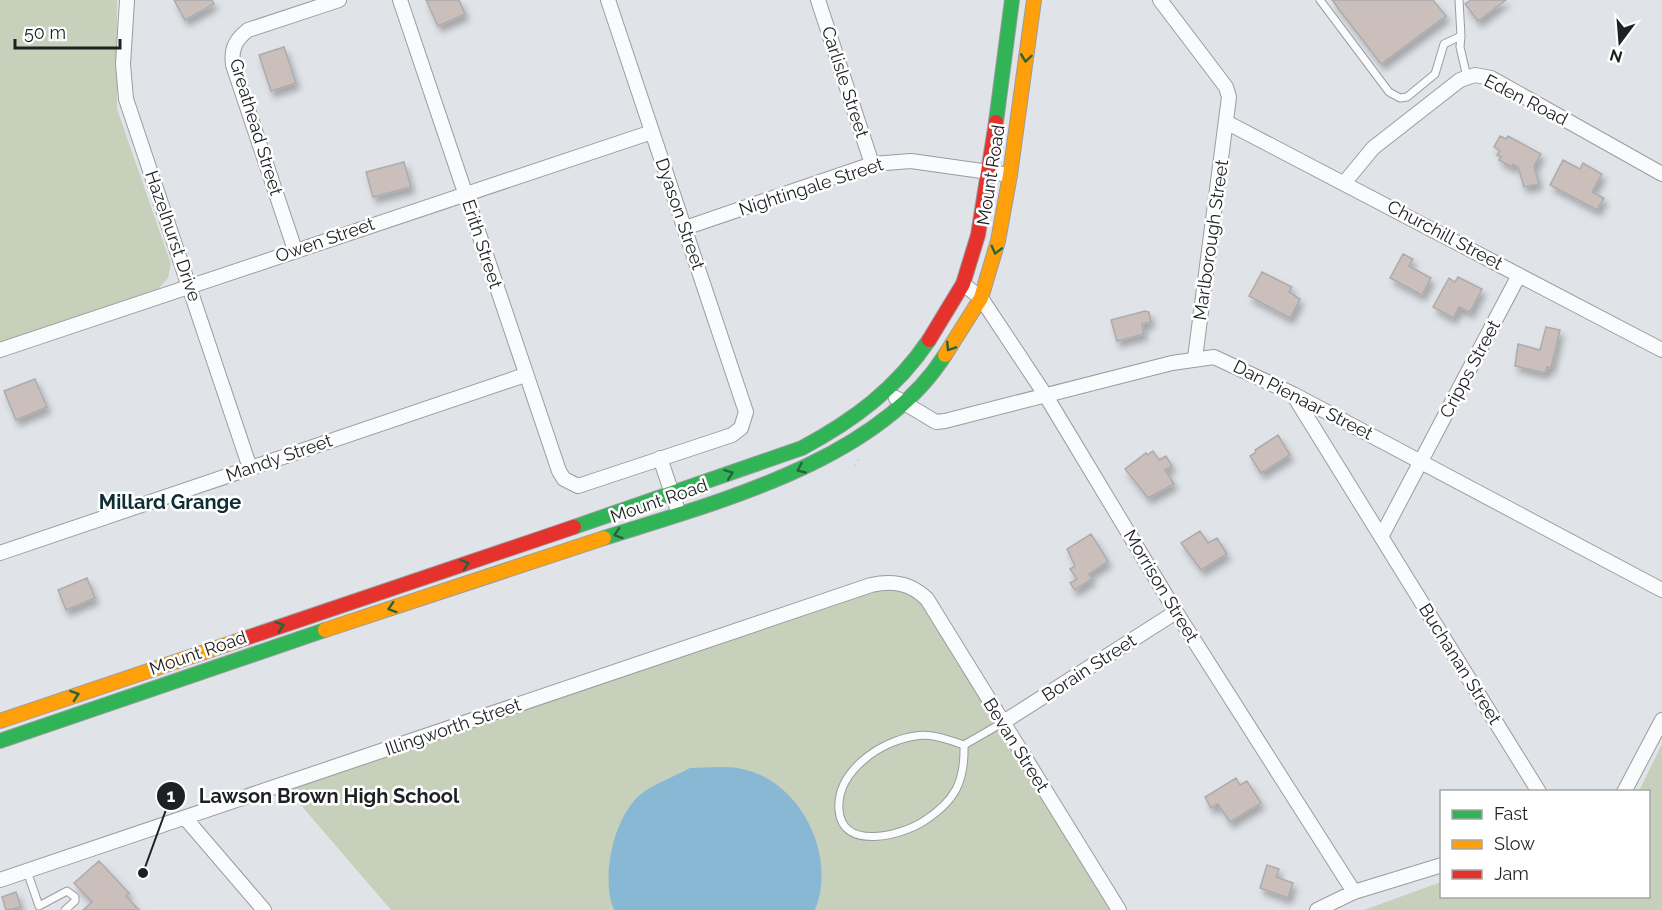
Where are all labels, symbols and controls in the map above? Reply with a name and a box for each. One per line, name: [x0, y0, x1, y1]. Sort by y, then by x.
scale bar: [15, 12, 120, 50]
north arrow: [1590, 12, 1650, 72]
text: 50 m: [24, 22, 66, 43]
street label: Carlisle Street: [818, 23, 873, 140]
text: N: [1608, 45, 1624, 67]
one-way arrow: [1020, 53, 1033, 63]
street label: Greathead Street: [226, 56, 287, 198]
street label: Eden Road: [1481, 70, 1571, 130]
street label: Mount Road: [972, 123, 1009, 227]
street label: Nightingale Street: [736, 153, 886, 220]
street label: Dyason Street: [652, 155, 709, 272]
street label: Marlborough Street: [1189, 158, 1232, 322]
street label: Hazelhurst Drive: [141, 168, 206, 304]
street label: Churchill Street: [1384, 195, 1507, 274]
street label: Erith Street: [458, 197, 507, 291]
street label: Owen Street: [273, 213, 377, 266]
one-way arrow: [990, 245, 1003, 255]
street label: Cripps Street: [1435, 316, 1504, 421]
one-way arrow: [946, 340, 957, 351]
street label: Dan Pienaar Street: [1230, 355, 1377, 444]
street label: Mandy Street: [223, 430, 335, 486]
one-way arrow: [797, 461, 808, 473]
one-way arrow: [723, 468, 734, 481]
street label: Mount Road: [608, 474, 710, 527]
district label: Millard Grange: [99, 490, 241, 514]
street label: Morrison Street: [1120, 526, 1203, 646]
one-way arrow: [613, 527, 624, 540]
one-way arrow: [459, 559, 470, 571]
street label: Buchanan Street: [1415, 600, 1506, 728]
one-way arrow: [387, 601, 398, 613]
one-way arrow: [274, 621, 285, 634]
street label: Mount Road: [147, 626, 249, 679]
street label: Borain Street: [1038, 629, 1140, 706]
one-way arrow: [69, 690, 80, 703]
street label: Illingworth Street: [382, 693, 523, 760]
street label: Bevan Street: [979, 694, 1054, 795]
callout: Lawson Brown High School: [156, 777, 471, 815]
text: Lawson Brown High School: [199, 784, 460, 808]
text: 1: [167, 785, 176, 806]
legend: [1440, 790, 1650, 898]
text: Fast: [1494, 803, 1528, 824]
text: Slow: [1494, 833, 1535, 854]
text: Jam: [1494, 863, 1529, 884]

